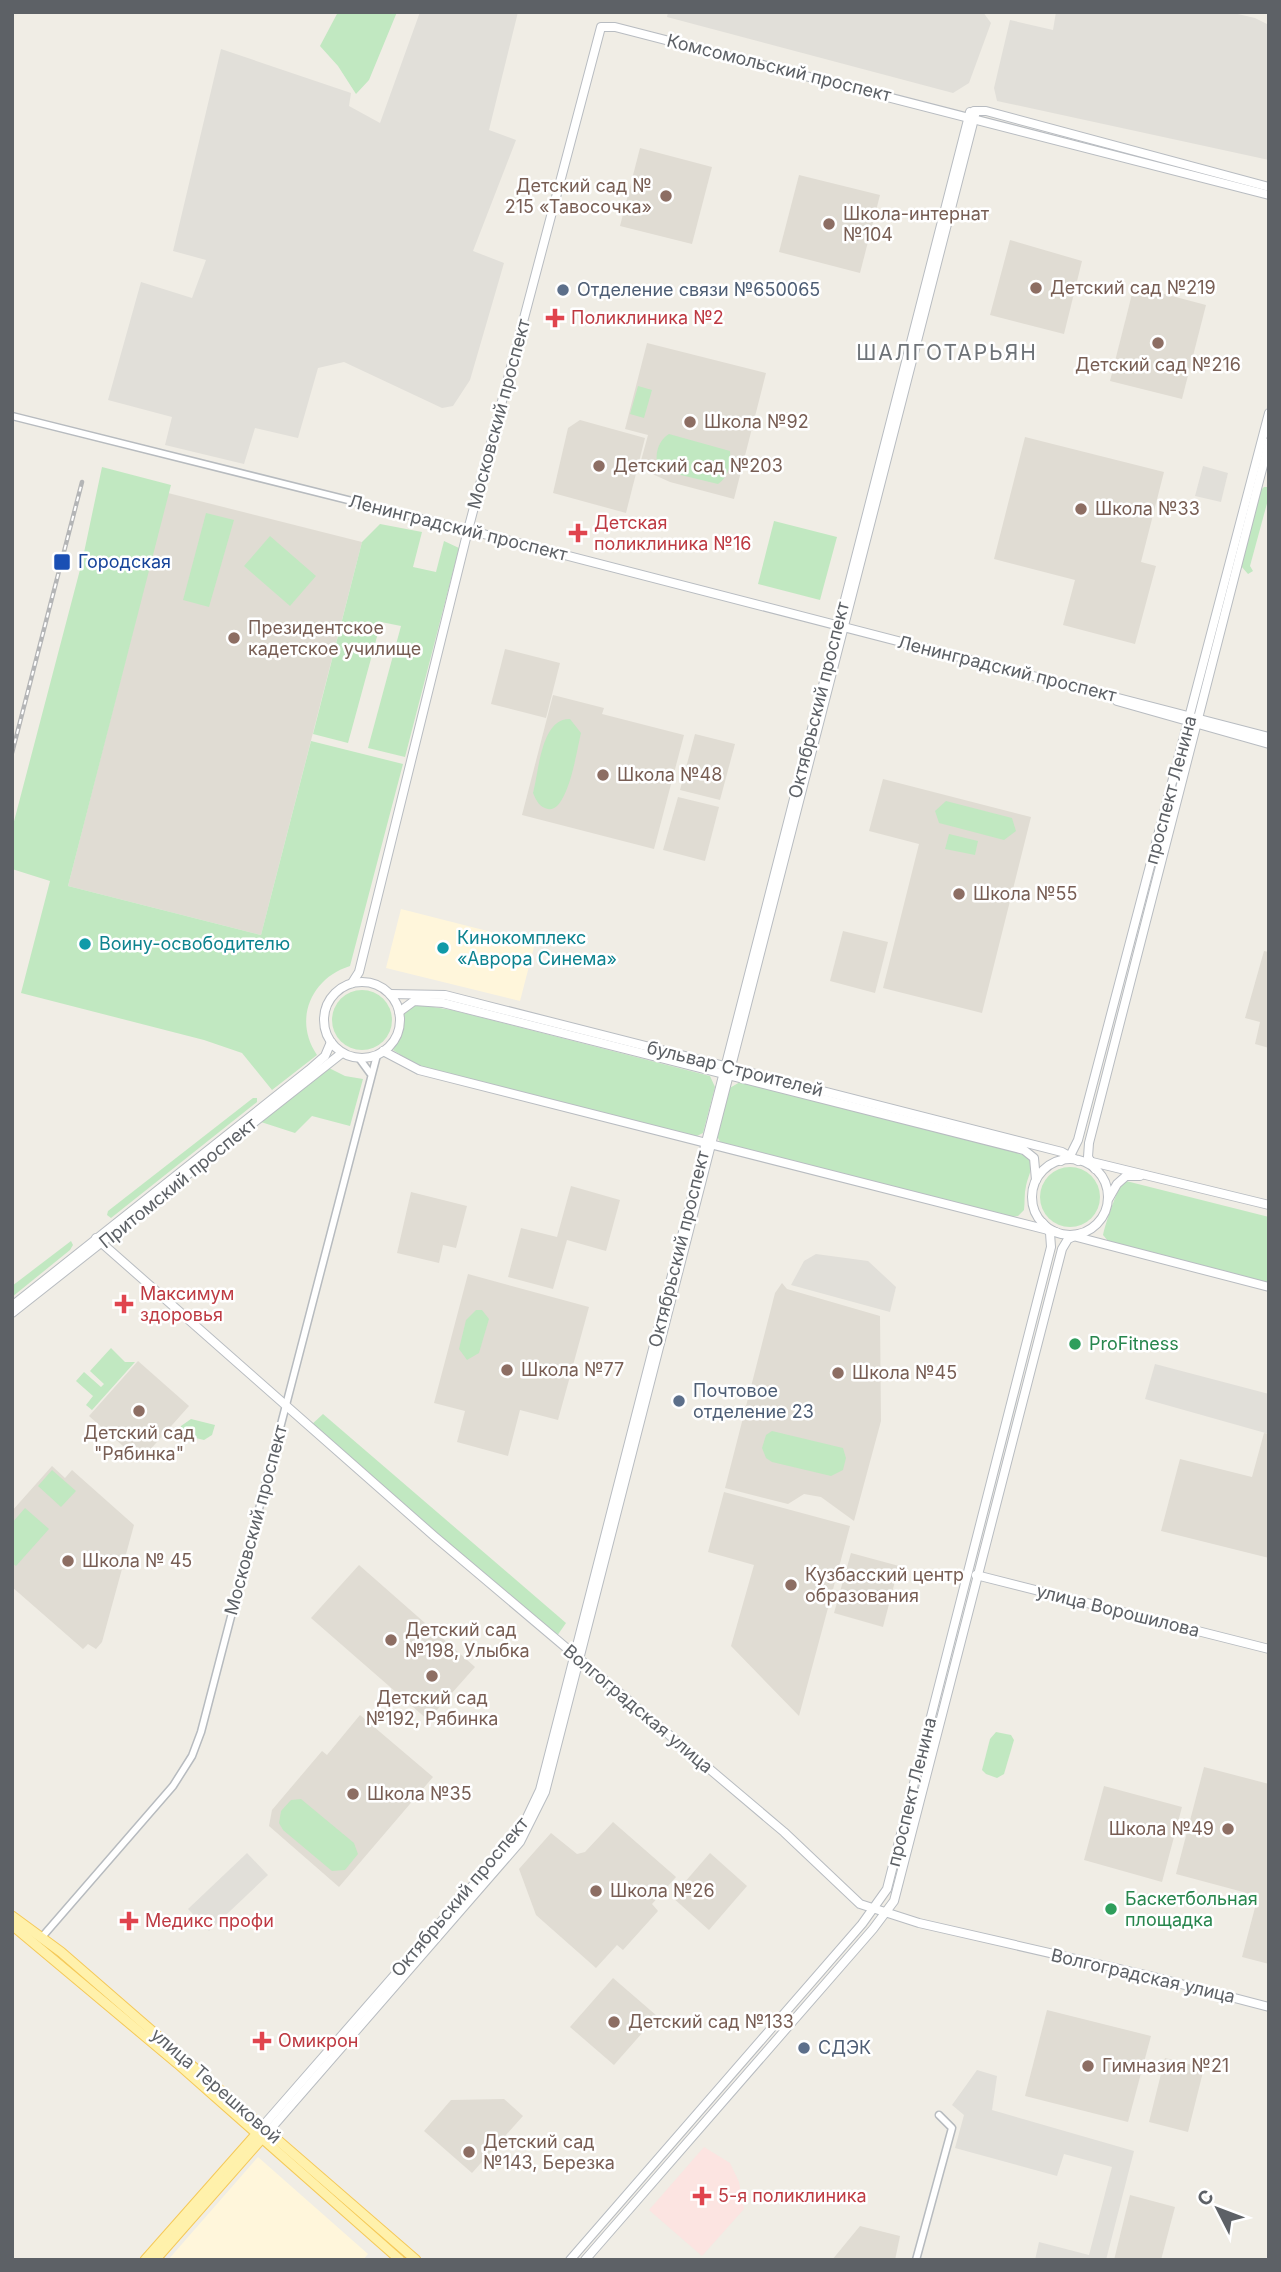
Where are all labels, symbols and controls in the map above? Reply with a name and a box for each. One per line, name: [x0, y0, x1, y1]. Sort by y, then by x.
street label: Комсомольский проспект: [665, 29, 894, 106]
place label: Детский сад № 215 «Тавосочка»: [505, 175, 652, 217]
marker: Детский сад № 215 «Тавосочка»: [658, 188, 674, 204]
place label: Школа-интернат №104: [843, 203, 990, 245]
marker: Школа-интернат №104: [821, 216, 837, 232]
place label: Детский сад №219: [1050, 277, 1216, 298]
place label: Отделение связи №650065: [577, 279, 820, 300]
marker: Детский сад №219: [1028, 280, 1044, 296]
marker: Отделение связи №650065: [555, 282, 571, 298]
place label: Поликлиника №2: [571, 307, 724, 328]
marker: Поликлиника №2: [545, 308, 565, 328]
street label: Московский проспект: [463, 316, 534, 511]
marker: Детский сад №216: [1150, 335, 1166, 351]
district label: ШАЛГОТАРЬЯН: [856, 340, 1038, 365]
place label: Детский сад №216: [1075, 354, 1241, 375]
place label: Школа №92: [704, 411, 809, 432]
marker: Школа №92: [682, 414, 698, 430]
place label: Детский сад №203: [613, 455, 783, 476]
marker: Детский сад №203: [591, 458, 607, 474]
street label: Ленинградский проспект: [346, 490, 570, 565]
place label: Школа №33: [1095, 498, 1200, 519]
marker: Школа №33: [1073, 501, 1089, 517]
place label: Детская поликлиника №16: [594, 512, 751, 554]
marker: Детская поликлиника №16: [568, 523, 588, 543]
place label: Городская: [78, 551, 171, 572]
marker: Городская: [52, 552, 72, 572]
street label: Октябрьский проспект: [784, 599, 853, 800]
place label: Президентское кадетское училище: [248, 617, 421, 659]
marker: Президентское кадетское училище: [226, 630, 242, 646]
street label: Ленинградский проспект: [895, 631, 1119, 706]
street label: проспект Ленина: [1141, 713, 1200, 866]
place label: Школа №48: [617, 764, 722, 785]
marker: Школа №48: [595, 767, 611, 783]
place label: Школа №55: [973, 883, 1077, 904]
marker: Школа №55: [951, 886, 967, 902]
place label: Кинокомплекс «Аврора Синема»: [457, 927, 617, 969]
place label: Воину-освободителю: [99, 933, 290, 954]
marker: Воину-освободителю: [77, 936, 93, 952]
marker: Кинокомплекс «Аврора Синема»: [435, 940, 451, 956]
street label: бульвар Строителей: [645, 1036, 826, 1101]
street label: Притомский проспект: [95, 1112, 261, 1252]
street label: Октябрьский проспект: [644, 1148, 713, 1349]
place label: Максимум здоровья: [140, 1283, 234, 1325]
marker: Максимум здоровья: [114, 1294, 134, 1314]
place label: ProFitness: [1089, 1333, 1179, 1354]
marker: ProFitness: [1067, 1336, 1083, 1352]
place label: Школа №77: [521, 1359, 624, 1380]
marker: Школа №77: [499, 1362, 515, 1378]
place label: Школа №45: [852, 1362, 957, 1383]
marker: Школа №45: [830, 1365, 846, 1381]
place label: Почтовое отделение 23: [693, 1380, 814, 1422]
marker: Почтовое отделение 23: [671, 1393, 687, 1409]
marker: Детский сад "Рябинка": [131, 1403, 147, 1419]
place label: Детский сад "Рябинка": [83, 1422, 195, 1464]
street label: Московский проспект: [220, 1422, 291, 1617]
place label: Школа № 45: [82, 1550, 192, 1571]
marker: Школа № 45: [60, 1553, 76, 1569]
place label: Кузбасский центр образования: [805, 1564, 964, 1606]
marker: Кузбасский центр образования: [783, 1577, 799, 1593]
street label: улица Ворошилова: [1034, 1580, 1202, 1641]
place label: Детский сад №198, Улыбка: [405, 1619, 530, 1661]
marker: Детский сад №198, Улыбка: [383, 1632, 399, 1648]
street label: Волгоградская улица: [559, 1640, 717, 1777]
marker: Детский сад №192, Рябинка: [424, 1668, 440, 1684]
place label: Детский сад №192, Рябинка: [366, 1687, 498, 1729]
street label: проспект Ленина: [883, 1715, 940, 1869]
place label: Школа №35: [367, 1783, 472, 1804]
marker: Школа №35: [345, 1786, 361, 1802]
street label: Октябрьский проспект: [387, 1812, 533, 1981]
place label: Школа №49: [1109, 1818, 1214, 1839]
marker: Школа №49: [1220, 1821, 1236, 1837]
place label: Школа №26: [610, 1880, 715, 1901]
marker: Школа №26: [588, 1883, 604, 1899]
place label: Баскетбольная площадка: [1125, 1888, 1258, 1930]
marker: Баскетбольная площадка: [1103, 1901, 1119, 1917]
place label: Медикс профи: [145, 1910, 274, 1931]
marker: Медикс профи: [119, 1911, 139, 1931]
street label: Волгоградская улица: [1049, 1944, 1237, 2007]
place label: Детский сад №133: [628, 2011, 794, 2032]
marker: Детский сад №133: [606, 2014, 622, 2030]
street label: улица Терешковой: [147, 2024, 285, 2148]
place label: Омикрон: [278, 2030, 358, 2051]
marker: Омикрон: [252, 2031, 272, 2051]
place label: СДЭК: [818, 2037, 871, 2058]
marker: СДЭК: [796, 2040, 812, 2056]
place label: Гимназия №21: [1102, 2055, 1229, 2076]
marker: Гимназия №21: [1080, 2058, 1096, 2074]
place label: Детский сад №143, Березка: [483, 2131, 615, 2173]
marker: Детский сад №143, Березка: [461, 2144, 477, 2160]
north arrow: [1183, 2174, 1253, 2244]
place label: 5-я поликлиника: [718, 2185, 867, 2206]
text: С: [1192, 2185, 1219, 2211]
marker: 5-я поликлиника: [692, 2186, 712, 2206]

